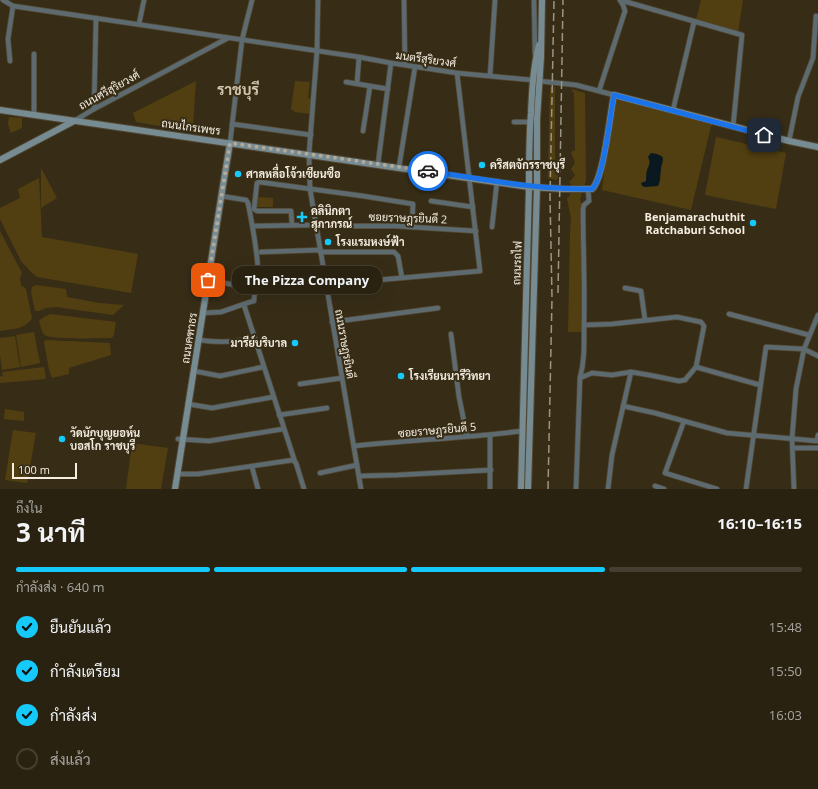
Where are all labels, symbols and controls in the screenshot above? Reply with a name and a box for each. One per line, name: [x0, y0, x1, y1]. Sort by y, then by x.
street label: มนตรีสุริยวงศ์: [395, 47, 457, 72]
street label: ถนนศรีสุริยวงศ์: [76, 67, 143, 114]
district label: ราชบุรี: [217, 79, 260, 101]
street label: ถนนไกรเพชร: [160, 115, 222, 138]
pin: [747, 118, 781, 152]
icon: home: [753, 124, 775, 146]
courier: [408, 151, 448, 191]
place label: คริสตจักรราชบุรี: [490, 157, 566, 173]
icon: car: [417, 160, 439, 182]
marker: คริสตจักรราชบุรี: [477, 160, 487, 170]
place label: ศาลหลื่อโจ้วเซียนซือ: [246, 163, 341, 181]
marker: ศาลหลื่อโจ้วเซียนซือ: [233, 169, 243, 179]
place label: คลินิกตา สุภาภรณ์: [311, 203, 353, 232]
street label: ซอยราษฎรยินดี 2: [368, 209, 448, 227]
place label: Benjamarachuthit Ratchaburi School: [645, 209, 745, 237]
marker: คลินิกตา สุภาภรณ์: [296, 211, 308, 223]
marker: Benjamarachuthit Ratchaburi School: [748, 218, 758, 228]
place label: โรงแรมหงษ์ฟ้า: [335, 234, 405, 249]
marker: โรงแรมหงษ์ฟ้า: [323, 237, 333, 247]
street label: ถนนรถไฟ: [508, 240, 525, 285]
pin: [191, 263, 225, 297]
callout: The Pizza Company: [232, 266, 382, 294]
icon: bag: [197, 269, 219, 291]
text: The Pizza Company: [245, 271, 369, 289]
street label: ถนนราษฎรยินดี: [331, 308, 359, 380]
street label: ถนนคฑาธร: [177, 311, 200, 365]
place label: มารีย์บริบาล: [231, 335, 287, 350]
marker: มารีย์บริบาล: [290, 338, 300, 348]
place label: โรงเรียนนารีวิทยา: [408, 368, 491, 383]
marker: โรงเรียนนารีวิทยา: [396, 371, 406, 381]
street label: ซอยราษฎรยินดี 5: [397, 419, 477, 441]
place label: วัดนักบุญยอห์น บอสโก ราชบุรี: [70, 425, 140, 454]
marker: วัดนักบุญยอห์น บอสโก ราชบุรี: [57, 434, 67, 444]
scale bar: [12, 461, 77, 480]
text: 100 m: [18, 462, 50, 477]
text: ถึงใน: [16, 499, 43, 517]
text: 16:10–16:15: [717, 513, 802, 533]
text: 3 นาที: [16, 514, 85, 550]
text: กำลังส่ง · 640 m: [16, 578, 105, 596]
icon: check: [16, 616, 38, 638]
text: ยืนยันแล้ว: [50, 617, 111, 637]
text: 15:48: [769, 618, 802, 636]
icon: check: [16, 660, 38, 682]
text: กำลังเตรียม: [50, 661, 120, 681]
text: 15:50: [769, 662, 802, 680]
icon: check: [16, 704, 38, 726]
text: กำลังส่ง: [50, 705, 97, 725]
text: 16:03: [769, 706, 802, 724]
text: ส่งแล้ว: [50, 749, 91, 769]

